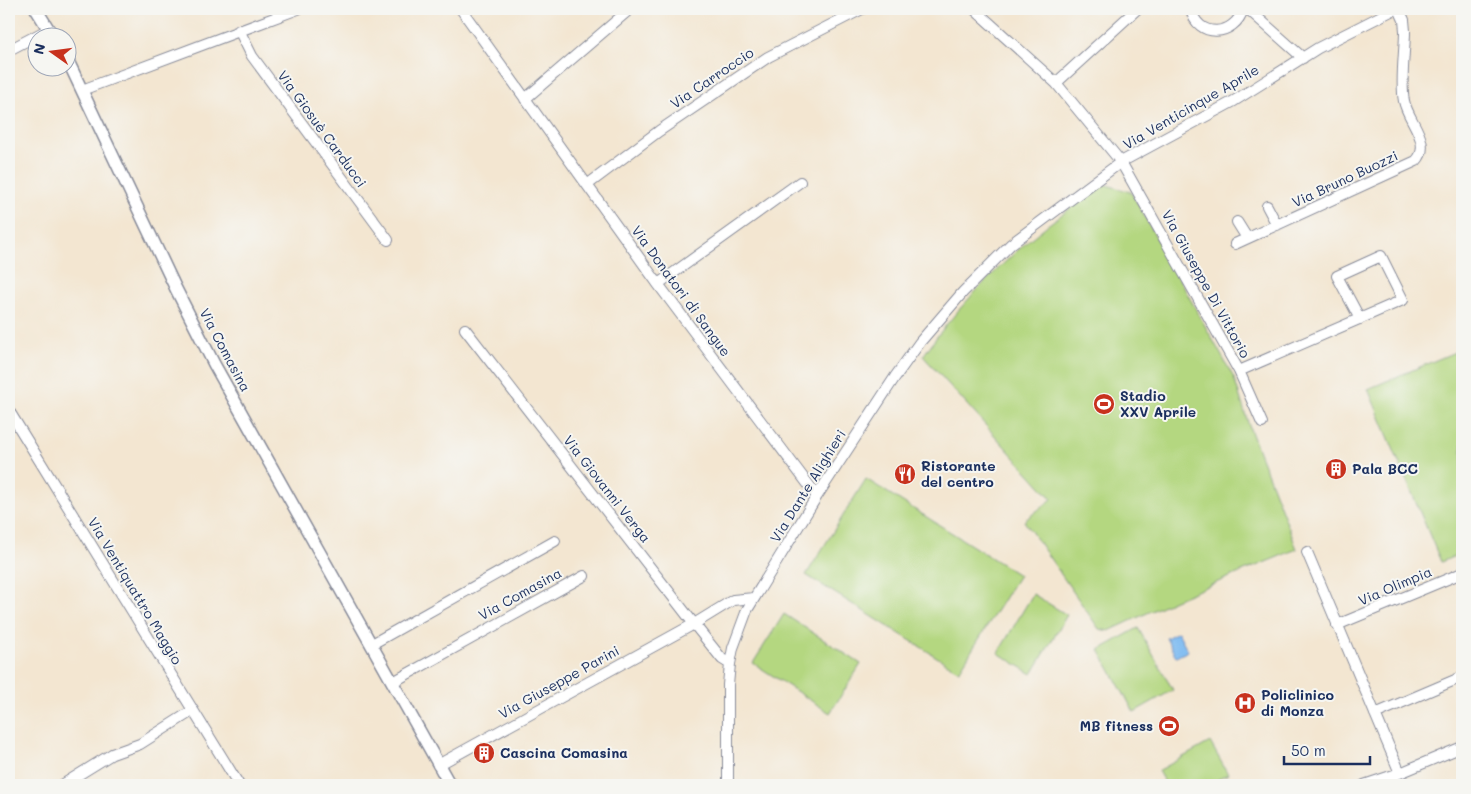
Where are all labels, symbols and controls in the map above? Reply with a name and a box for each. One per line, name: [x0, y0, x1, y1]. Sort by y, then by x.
north arrow: [28, 28, 78, 78]
text: N: [28, 41, 49, 56]
street label: Via Carroccio: [666, 43, 757, 112]
street label: Via Venticinque Aprile: [1119, 60, 1262, 153]
street label: Via Giosuè Carducci: [274, 66, 371, 191]
street label: Via Bruno Buozzi: [1289, 146, 1401, 211]
street label: Via Giuseppe Di Vittorio: [1158, 206, 1255, 361]
street label: Via Donatori di Sangue: [627, 221, 735, 360]
street label: Via Comasina: [195, 305, 255, 395]
place label: Stadio XXV Aprile: [1120, 386, 1196, 421]
sports icon: Stadio XXV Aprile: [1092, 392, 1116, 416]
street label: Via Dante Alighieri: [765, 426, 850, 546]
street label: Via Giovanni Verga: [559, 431, 655, 546]
place label: Ristorante del centro: [921, 456, 996, 491]
building icon: Pala BCC: [1324, 457, 1348, 481]
place label: Pala BCC: [1352, 459, 1418, 478]
restaurant icon: Ristorante del centro: [893, 462, 917, 486]
street label: Via Ventiquattro Maggio: [84, 514, 187, 668]
street label: Via Olimpia: [1355, 562, 1435, 610]
street label: Via Comasina: [475, 563, 565, 624]
street label: Via Giuseppe Parini: [495, 640, 623, 723]
place label: Policlinico di Monza: [1261, 685, 1335, 720]
hospital icon: Policlinico di Monza: [1233, 691, 1257, 715]
sports icon: MB fitness: [1157, 714, 1181, 738]
place label: MB fitness: [1080, 716, 1153, 735]
scale bar: [1284, 734, 1370, 766]
text: 50 m: [1291, 740, 1326, 760]
building icon: Cascina Comasina: [472, 741, 496, 765]
place label: Cascina Comasina: [500, 743, 628, 762]

